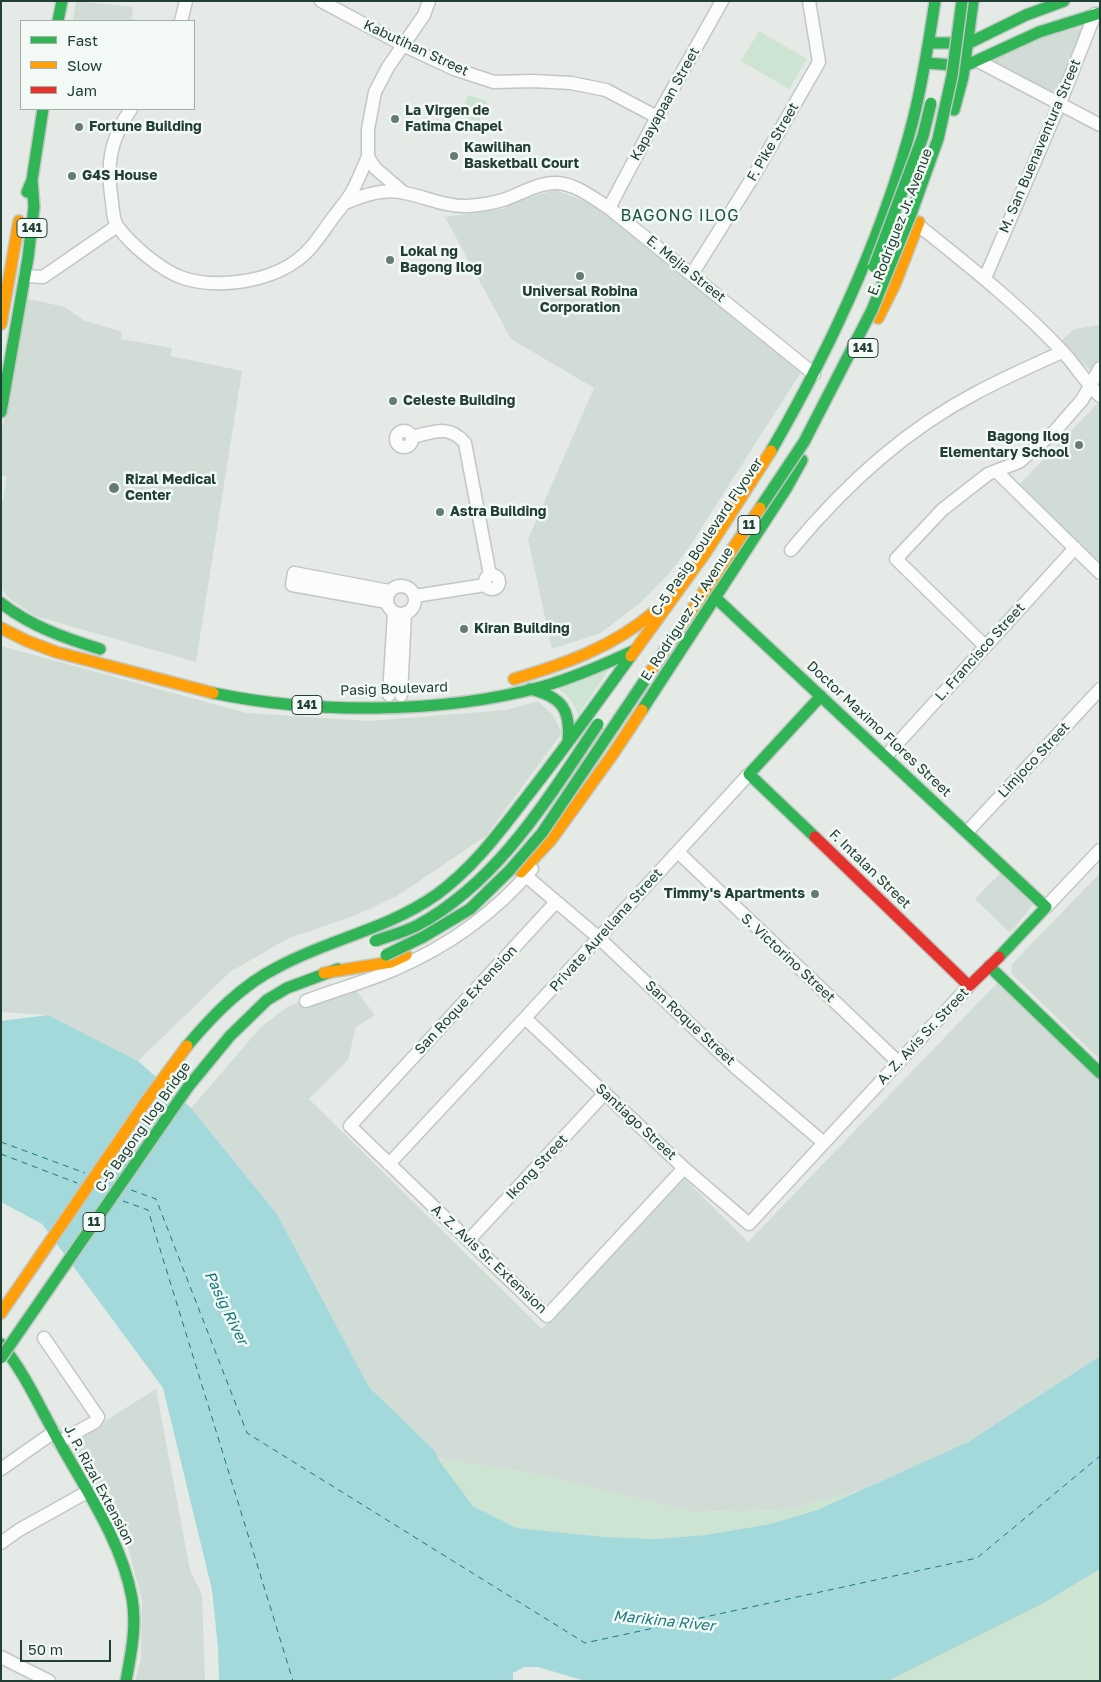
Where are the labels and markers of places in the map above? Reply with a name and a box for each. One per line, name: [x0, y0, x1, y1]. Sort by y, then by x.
place label: La Virgen de Fatima Chapel: [405, 103, 503, 136]
marker: La Virgen de Fatima Chapel: [389, 113, 401, 125]
place label: Fortune Building: [89, 119, 202, 135]
marker: Fortune Building: [73, 121, 85, 133]
place label: Kawilihan Basketball Court: [464, 140, 579, 172]
marker: Kawilihan Basketball Court: [448, 150, 460, 162]
place label: G4S House: [82, 168, 157, 184]
marker: G4S House: [66, 170, 78, 182]
place label: Lokal ng Bagong Ilog: [400, 244, 482, 276]
marker: Lokal ng Bagong Ilog: [384, 254, 396, 266]
marker: Universal Robina Corporation: [574, 270, 586, 282]
place label: Universal Robina Corporation: [522, 284, 638, 316]
place label: Celeste Building: [403, 393, 515, 409]
marker: Celeste Building: [387, 395, 399, 407]
place label: Bagong Ilog Elementary School: [940, 429, 1069, 462]
marker: Bagong Ilog Elementary School: [1073, 439, 1085, 451]
place label: Rizal Medical Center: [125, 472, 216, 504]
marker: Rizal Medical Center: [107, 481, 121, 495]
place label: Astra Building: [450, 504, 546, 520]
marker: Astra Building: [434, 506, 446, 518]
place label: Kiran Building: [474, 621, 570, 637]
marker: Kiran Building: [458, 623, 470, 635]
place label: Timmy's Apartments: [664, 886, 805, 902]
marker: Timmy's Apartments: [809, 888, 821, 900]

